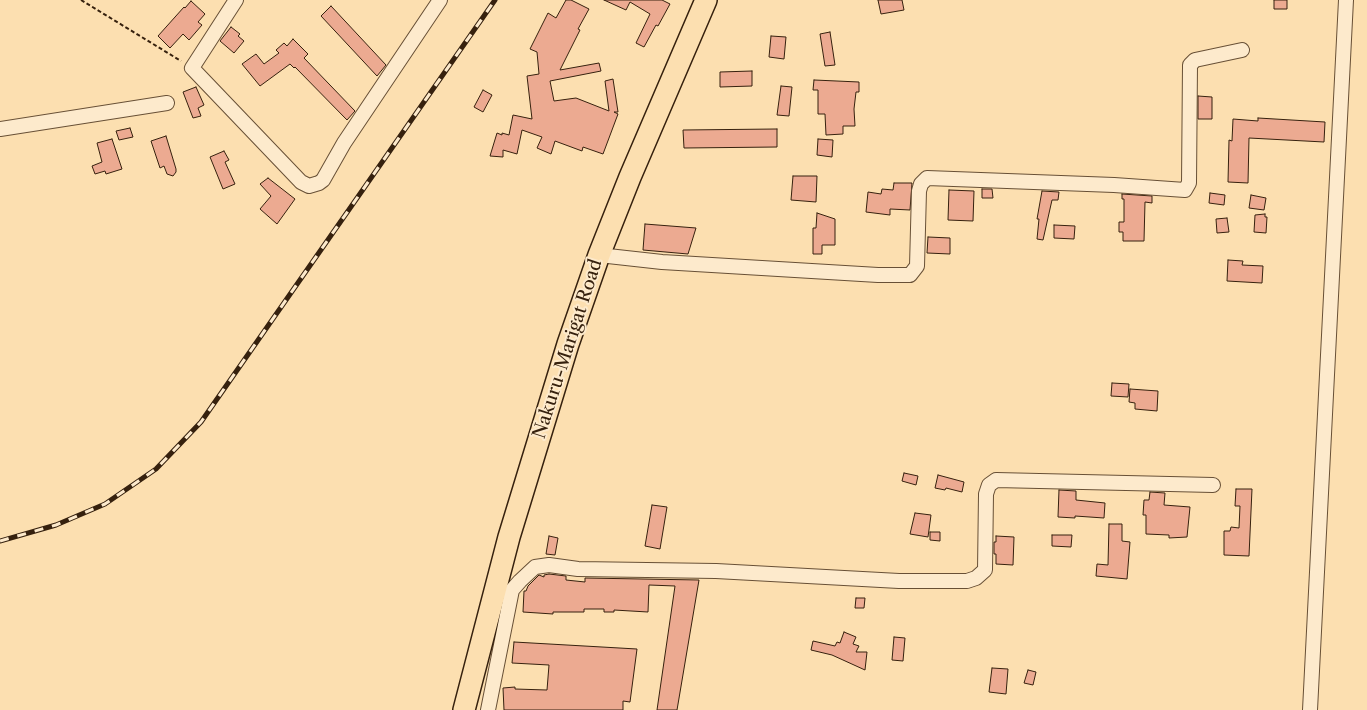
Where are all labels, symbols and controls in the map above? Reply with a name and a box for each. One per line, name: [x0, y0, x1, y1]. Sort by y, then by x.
street label: Nakuru-Marigat Road: [529, 257, 607, 441]

